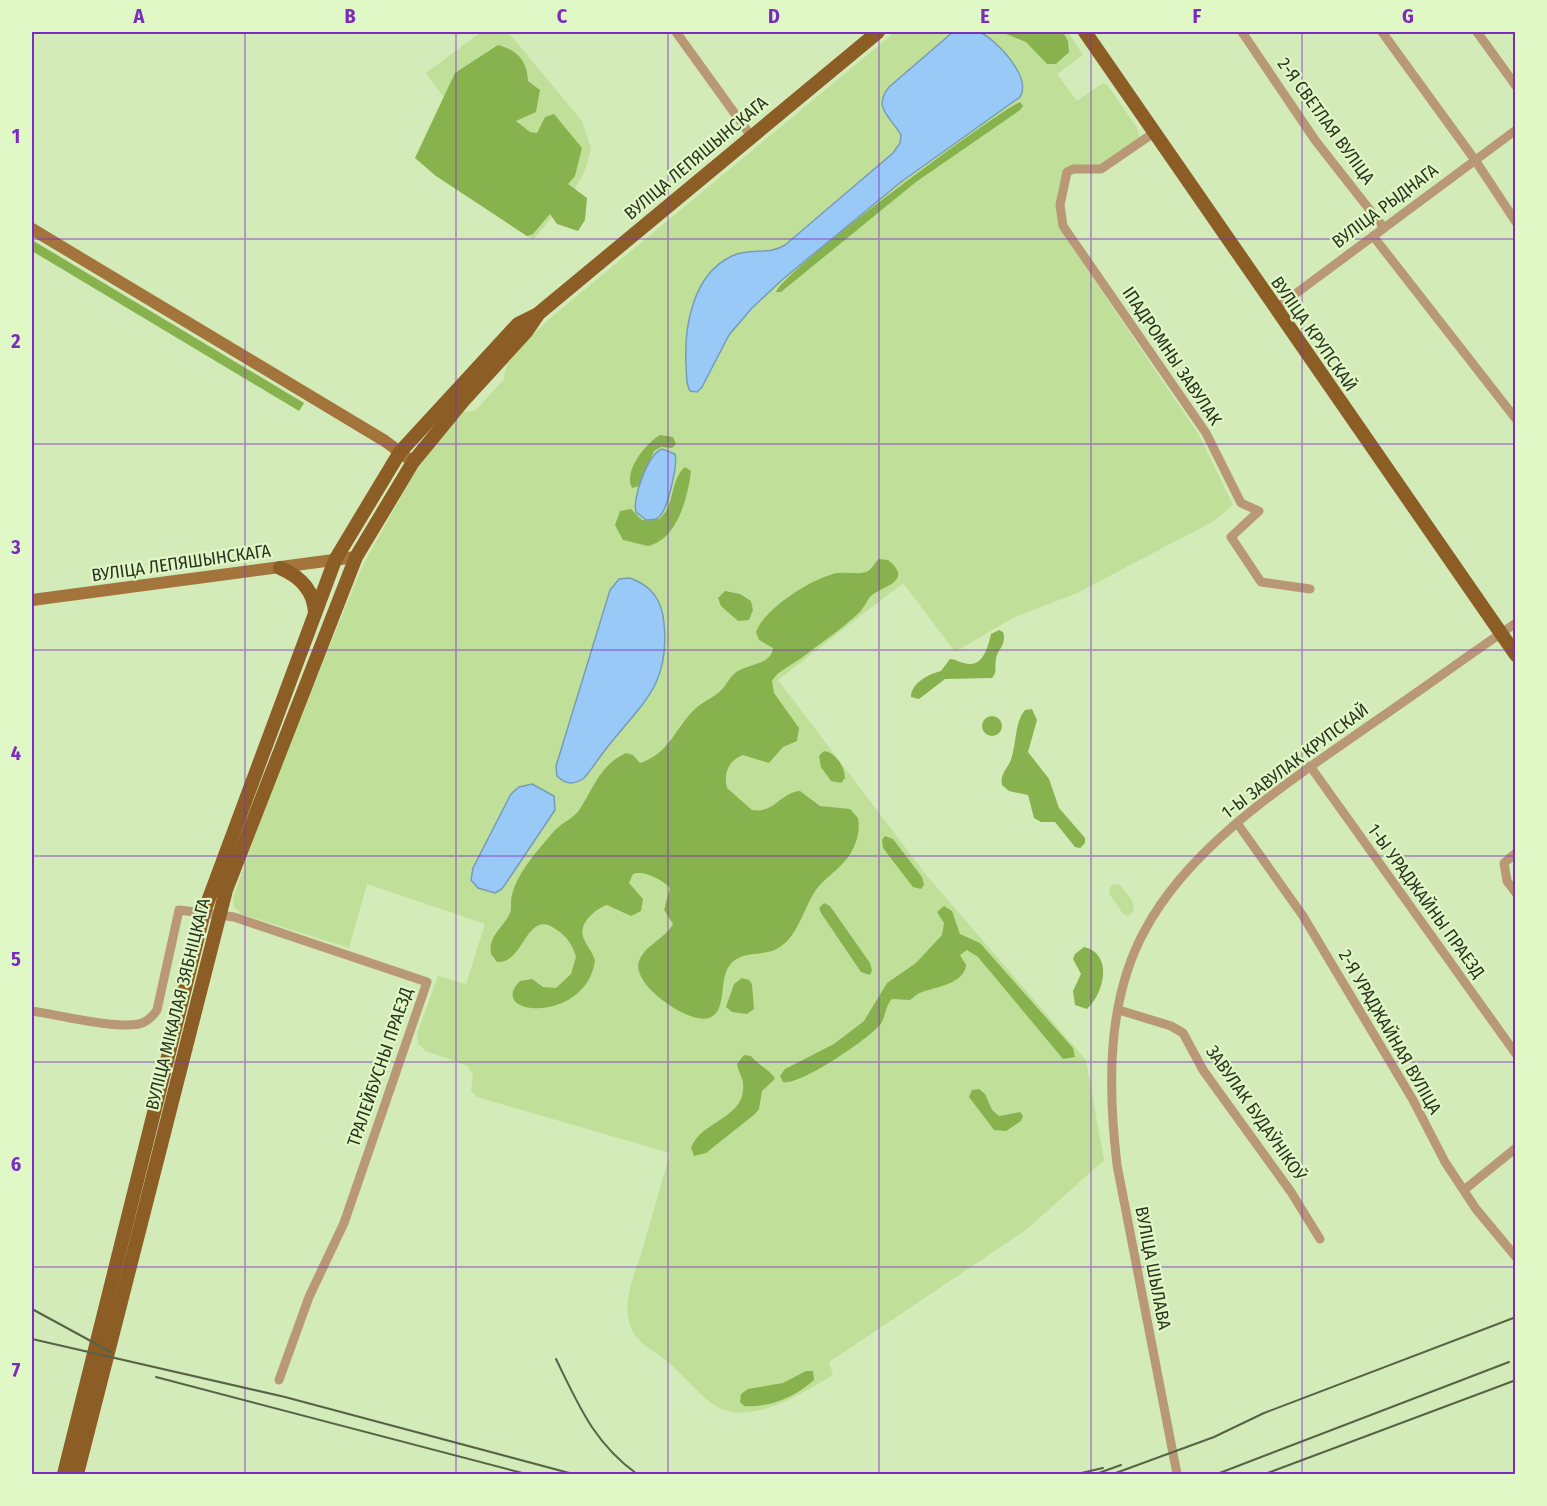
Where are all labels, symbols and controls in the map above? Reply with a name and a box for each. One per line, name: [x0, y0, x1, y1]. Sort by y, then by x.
text: A: [133, 4, 146, 28]
text: B: [344, 4, 356, 28]
text: C: [557, 4, 568, 28]
text: D: [768, 4, 780, 28]
text: E: [980, 4, 990, 28]
text: F: [1193, 4, 1202, 28]
text: G: [1402, 4, 1414, 28]
street label: 2-Я СВЕТЛАЯ ВУЛІЦА: [1273, 53, 1380, 189]
street label: ВУЛІЦА ЛЕПЯШЫНСКАГА: [620, 91, 773, 224]
text: 1: [12, 124, 20, 148]
street label: ВУЛІЦА РЫДНАГА: [1328, 159, 1443, 253]
street label: ВУЛІЦА КРУПСКАЙ: [1266, 272, 1362, 396]
street label: ІПАДРОМНЫ ЗАВУЛАК: [1118, 283, 1227, 430]
text: 2: [10, 329, 21, 353]
text: 3: [10, 535, 21, 559]
street label: ВУЛІЦА ЛЕПЯШЫНСКАГА: [90, 539, 272, 586]
street label: 1-Ы ЗАВУЛАК КРУПСКАЙ: [1217, 699, 1373, 823]
text: 4: [11, 741, 21, 765]
street label: 1-Ы УРАДЖАЙНЫ ПРАЕЗД: [1363, 820, 1489, 982]
street label: ВУЛІЦА МІКАЛАЯ ЗЯБНІЦКАГА: [141, 895, 215, 1112]
street label: 2-Я УРАДЖАЙНАЯ ВУЛІЦА: [1334, 946, 1446, 1119]
text: 5: [11, 947, 21, 971]
street label: ТРАЛЕЙБУСНЫ ПРАЕЗД: [342, 985, 418, 1149]
street label: ЗАВУЛАК БУДАЎНІКОЎ: [1201, 1041, 1312, 1185]
text: 6: [11, 1152, 21, 1176]
street label: ВУЛІЦА ШЫЛАВА: [1130, 1205, 1176, 1332]
text: 7: [12, 1358, 21, 1382]

